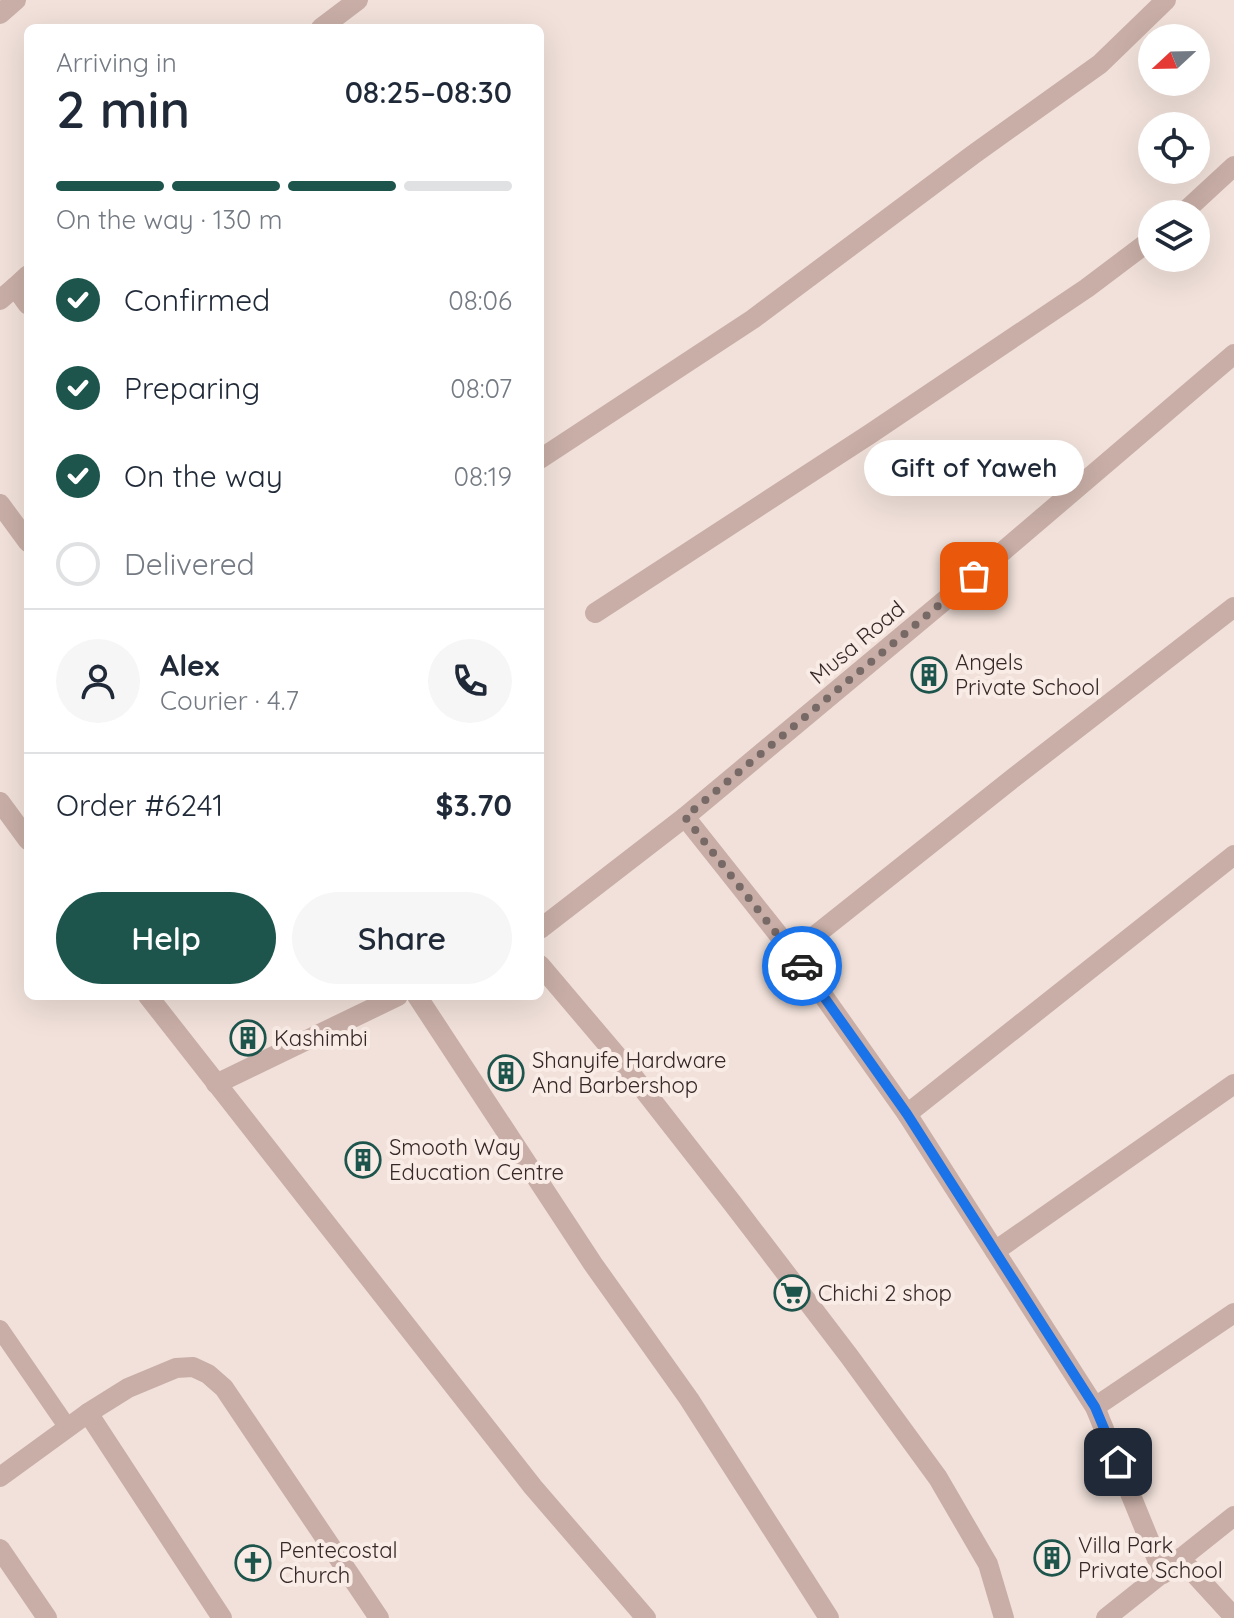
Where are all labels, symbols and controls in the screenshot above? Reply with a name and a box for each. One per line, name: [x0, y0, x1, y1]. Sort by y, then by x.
north arrow: [1138, 24, 1210, 96]
map controls: [1138, 24, 1210, 272]
text: Arriving in: [56, 46, 177, 79]
text: 08:25–08:30: [345, 73, 512, 111]
text: 2 min: [56, 76, 190, 141]
button: locate: [1138, 112, 1210, 184]
button: layers: [1138, 200, 1210, 272]
text: On the way · 130 m: [56, 203, 282, 236]
icon: check: [56, 278, 100, 322]
text: Confirmed: [124, 281, 270, 319]
text: 08:06: [448, 284, 512, 317]
icon: check: [56, 366, 100, 410]
text: Preparing: [124, 369, 260, 407]
text: 08:07: [450, 372, 512, 405]
callout: Gift of Yaweh: [864, 440, 1084, 496]
text: Gift of Yaweh: [891, 451, 1057, 484]
icon: check: [56, 454, 100, 498]
text: On the way: [124, 457, 283, 495]
text: 08:19: [453, 460, 512, 493]
pin: [940, 542, 1008, 610]
text: Delivered: [124, 545, 255, 583]
icon: bag: [952, 554, 996, 598]
street label: Musa Road: [804, 594, 910, 690]
button: person: [56, 639, 140, 723]
button: phone: [428, 639, 512, 723]
text: Alex: [160, 646, 219, 684]
place label: Angels Private School: [955, 648, 1100, 701]
building icon: Angels Private School: [910, 656, 948, 694]
text: Courier · 4.7: [160, 684, 299, 717]
text: Order #6241: [56, 786, 223, 824]
text: $3.70: [436, 786, 512, 824]
button: Help: [56, 892, 276, 984]
button: Share: [292, 892, 512, 984]
courier: [762, 926, 842, 1006]
icon: car: [780, 944, 824, 988]
building icon: Kashimbi: [229, 1019, 267, 1057]
place label: Kashimbi: [274, 1024, 368, 1052]
place label: Shanyife Hardware And Barbershop: [532, 1046, 726, 1099]
building icon: Shanyife Hardware And Barbershop: [487, 1054, 525, 1092]
place label: Smooth Way Education Centre: [389, 1133, 564, 1186]
building icon: Smooth Way Education Centre: [344, 1141, 382, 1179]
supermarket icon: Chichi 2 shop: [773, 1274, 811, 1312]
place label: Chichi 2 shop: [818, 1279, 952, 1307]
pin: [1084, 1428, 1152, 1496]
icon: home: [1096, 1440, 1140, 1484]
place label: Villa Park Private School: [1078, 1531, 1223, 1584]
place label: Pentecostal Church: [279, 1536, 398, 1589]
building icon: Villa Park Private School: [1033, 1539, 1071, 1577]
church icon: Pentecostal Church: [234, 1544, 272, 1582]

